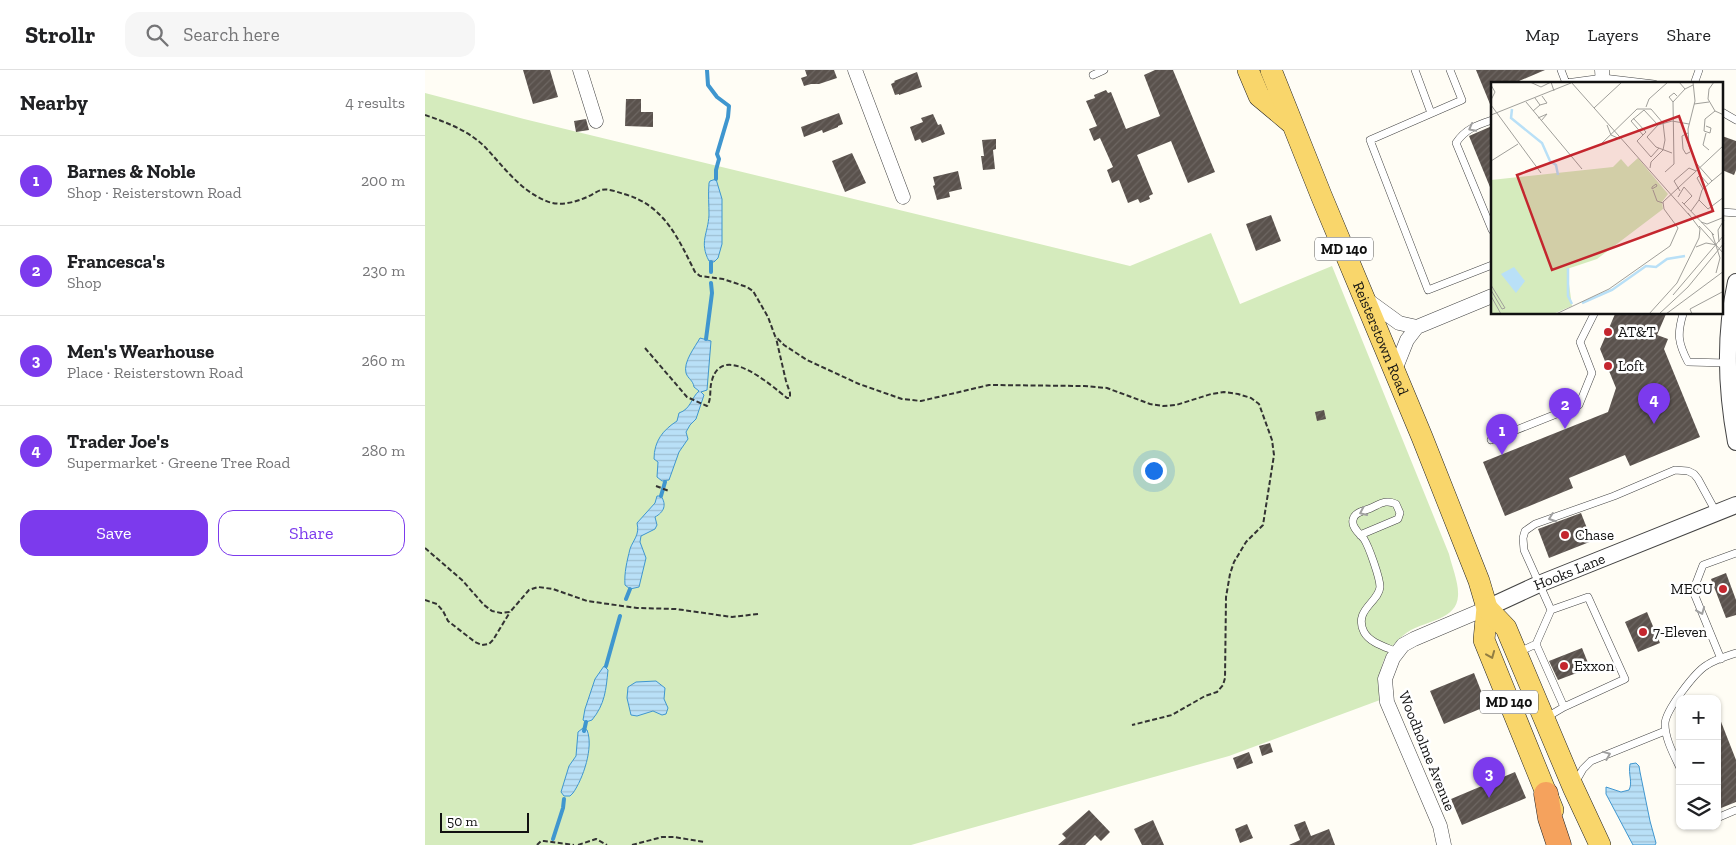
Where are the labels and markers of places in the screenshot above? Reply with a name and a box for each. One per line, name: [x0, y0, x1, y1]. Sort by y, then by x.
place label: AT&T: [1618, 323, 1656, 341]
marker: AT&T: [1602, 326, 1614, 338]
place label: Loft: [1618, 357, 1645, 375]
marker: Loft: [1602, 360, 1614, 372]
pin: 4: [1638, 383, 1670, 424]
pin: 2: [1549, 388, 1581, 429]
pin: 1: [1486, 414, 1518, 455]
place label: Chase: [1575, 526, 1614, 544]
marker: Chase: [1559, 529, 1571, 541]
place label: MECU: [1670, 580, 1713, 598]
marker: MECU: [1717, 583, 1729, 595]
place label: 7-Eleven: [1653, 623, 1708, 641]
marker: 7-Eleven: [1637, 626, 1649, 638]
place label: Exxon: [1574, 657, 1615, 675]
marker: Exxon: [1558, 660, 1570, 672]
pin: 3: [1473, 757, 1505, 798]

